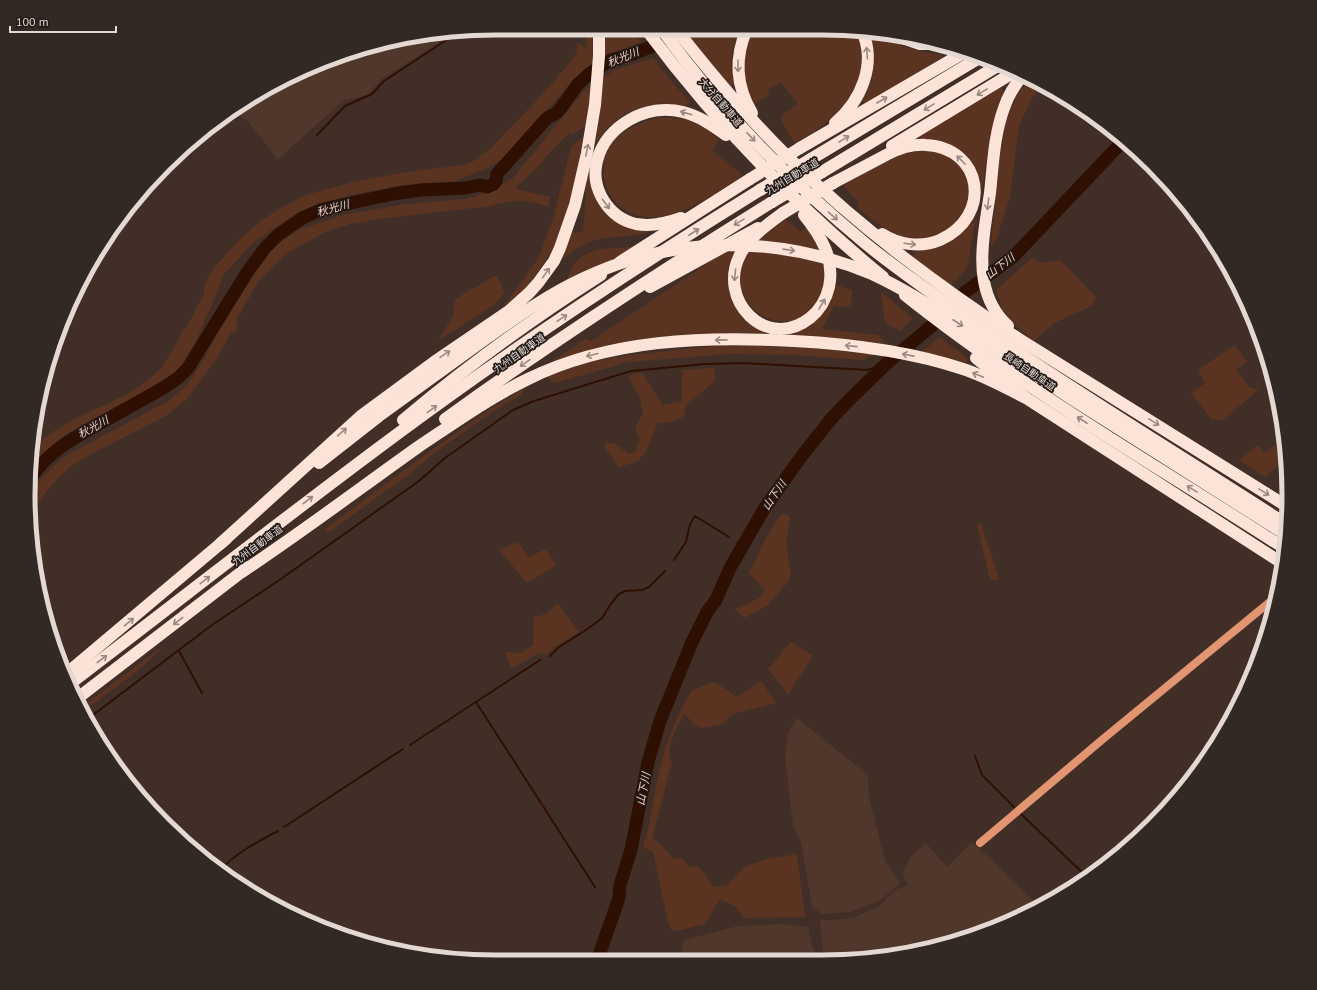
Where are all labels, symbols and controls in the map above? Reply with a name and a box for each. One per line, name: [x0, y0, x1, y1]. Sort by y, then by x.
scale bar: [10, 8, 116, 34]
text: 100 m: [16, 14, 49, 29]
water label: 秋光川: [605, 44, 642, 70]
one-way arrow: [863, 47, 871, 60]
one-way arrow: [734, 59, 742, 72]
street label: 大分自動車道: [696, 75, 745, 129]
one-way arrow: [977, 87, 988, 96]
one-way arrow: [876, 96, 888, 104]
one-way arrow: [923, 103, 935, 111]
one-way arrow: [679, 109, 692, 116]
one-way arrow: [746, 132, 756, 142]
one-way arrow: [838, 134, 850, 142]
one-way arrow: [583, 144, 591, 157]
street label: 九州自動車道: [763, 155, 821, 197]
one-way arrow: [956, 155, 966, 165]
water label: 秋光川: [315, 197, 352, 219]
one-way arrow: [984, 197, 992, 210]
one-way arrow: [602, 198, 610, 209]
one-way arrow: [828, 212, 839, 221]
one-way arrow: [733, 219, 745, 227]
one-way arrow: [688, 227, 700, 235]
one-way arrow: [903, 240, 916, 248]
one-way arrow: [782, 246, 795, 254]
water label: 山下川: [983, 250, 1018, 282]
one-way arrow: [542, 267, 550, 278]
one-way arrow: [731, 268, 738, 281]
one-way arrow: [818, 298, 826, 310]
one-way arrow: [556, 314, 567, 322]
one-way arrow: [952, 319, 963, 327]
street label: 九州自動車道: [491, 331, 548, 376]
one-way arrow: [715, 336, 728, 344]
one-way arrow: [845, 342, 858, 350]
street label: 長崎自動車道: [1001, 349, 1058, 394]
one-way arrow: [440, 350, 451, 358]
one-way arrow: [902, 350, 915, 358]
one-way arrow: [586, 352, 599, 360]
one-way arrow: [520, 359, 531, 367]
one-way arrow: [973, 371, 985, 378]
one-way arrow: [426, 404, 437, 413]
water label: 秋光川: [75, 412, 112, 441]
one-way arrow: [1077, 416, 1088, 424]
one-way arrow: [1148, 419, 1160, 427]
one-way arrow: [337, 427, 347, 437]
water label: 山下川: [759, 477, 790, 513]
one-way arrow: [1187, 485, 1198, 493]
one-way arrow: [1258, 487, 1269, 496]
one-way arrow: [303, 496, 314, 505]
street label: 九州自動車道: [229, 522, 285, 569]
one-way arrow: [200, 575, 211, 584]
one-way arrow: [124, 617, 135, 626]
one-way arrow: [173, 617, 184, 625]
one-way arrow: [97, 655, 108, 663]
water label: 山下川: [633, 770, 653, 807]

